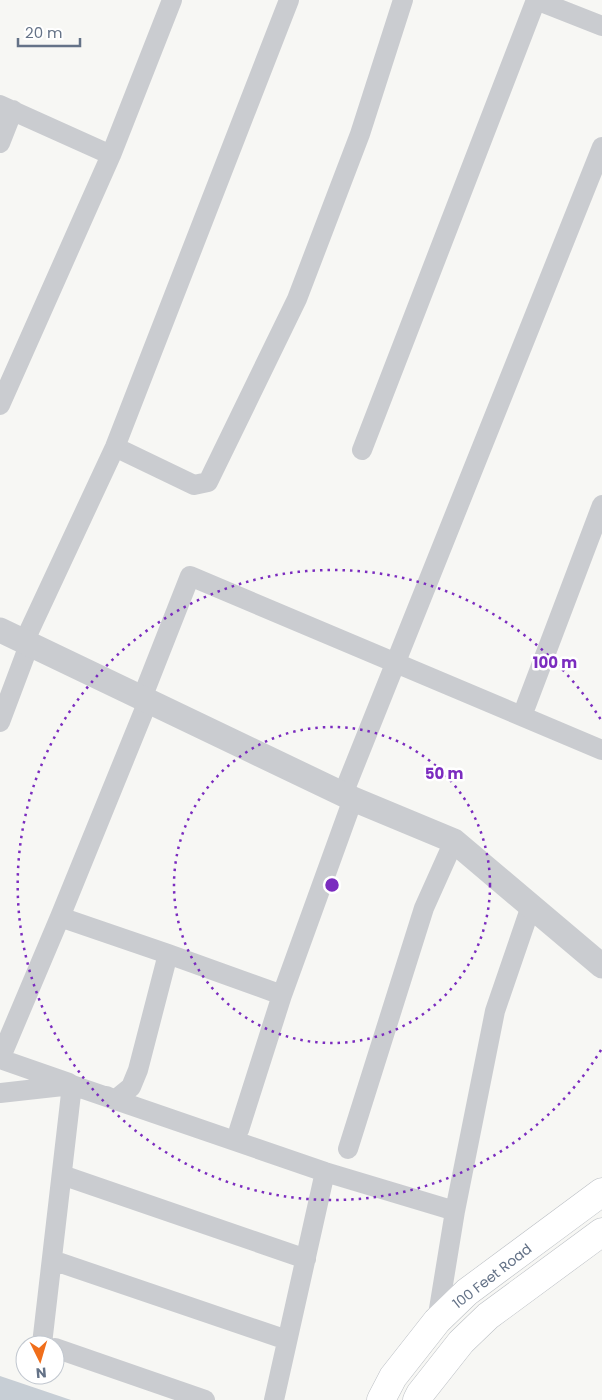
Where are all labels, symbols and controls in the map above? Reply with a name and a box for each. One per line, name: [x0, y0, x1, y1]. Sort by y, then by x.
scale bar: [18, 15, 80, 47]
text: 20 m: [25, 22, 63, 43]
text: 100 m: [533, 652, 577, 673]
text: 50 m: [425, 763, 463, 784]
centre of rings: [323, 876, 341, 894]
street label: 100 Feet Road: [448, 1239, 536, 1313]
north arrow: [15, 1335, 65, 1385]
text: N: [35, 1363, 47, 1383]

